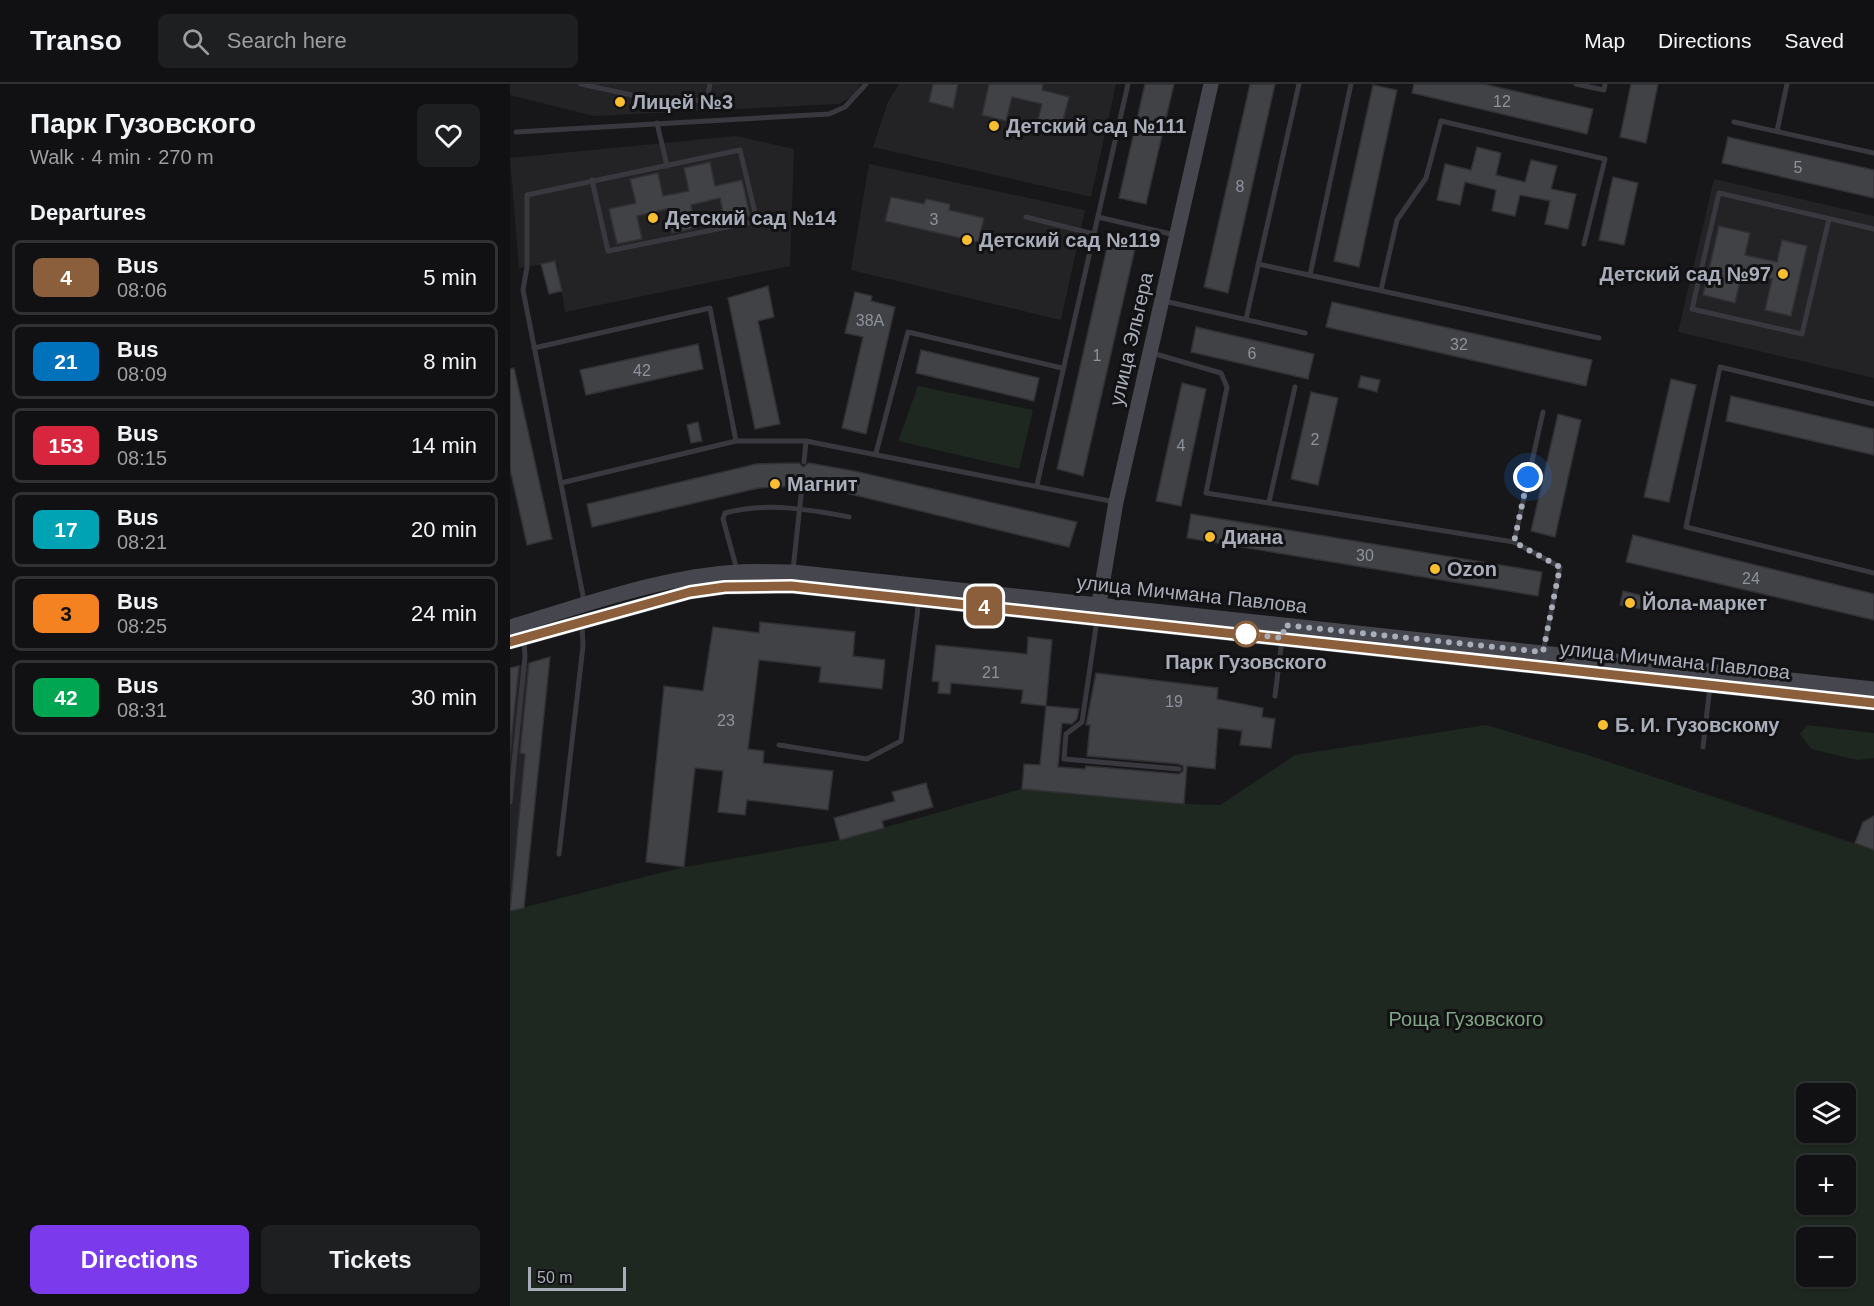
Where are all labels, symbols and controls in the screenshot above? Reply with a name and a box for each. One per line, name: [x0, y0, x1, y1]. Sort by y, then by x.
search box: [158, 14, 578, 68]
text: Transo: [30, 25, 122, 56]
icon: search: [179, 25, 212, 58]
text: Search here: [227, 28, 347, 53]
text: Map: [1584, 29, 1625, 52]
text: Directions: [1658, 29, 1751, 52]
text: Saved: [1784, 29, 1844, 52]
place label: Лицей №3: [632, 91, 733, 113]
house number: 12: [1493, 93, 1511, 110]
marker: Лицей №3: [613, 95, 627, 109]
button: heart: [417, 104, 480, 167]
text: Парк Гузовского: [30, 108, 256, 139]
place label: Детский сад №111: [1006, 115, 1186, 137]
marker: Детский сад №111: [987, 119, 1001, 133]
text: Walk · 4 min · 270 m: [30, 146, 214, 168]
house number: 5: [1794, 159, 1803, 176]
house number: 8: [1236, 178, 1245, 195]
text: Departures: [30, 200, 146, 225]
place label: Детский сад №14: [665, 207, 837, 229]
marker: Детский сад №14: [646, 211, 660, 225]
house number: 3: [930, 211, 939, 228]
place label: Детский сад №119: [979, 229, 1160, 251]
marker: Детский сад №119: [960, 233, 974, 247]
text: Bus: [117, 253, 159, 278]
place label: Детский сад №97: [1600, 263, 1771, 285]
text: 5 min: [423, 265, 477, 290]
text: 4: [60, 266, 72, 289]
marker: Детский сад №97: [1776, 267, 1790, 281]
street label: улица Эльгера: [1105, 269, 1157, 408]
text: 08:06: [117, 279, 167, 301]
house number: 38А: [856, 312, 885, 329]
house number: 32: [1450, 336, 1468, 353]
text: Bus: [117, 337, 159, 362]
house number: 6: [1248, 345, 1257, 362]
house number: 1: [1093, 347, 1102, 364]
text: 8 min: [423, 349, 477, 374]
text: 21: [54, 350, 78, 373]
house number: 42: [633, 362, 651, 379]
text: 08:09: [117, 363, 167, 385]
text: Bus: [117, 421, 159, 446]
house number: 2: [1311, 431, 1320, 448]
text: 14 min: [411, 433, 477, 458]
text: 153: [48, 434, 84, 457]
house number: 4: [1177, 437, 1186, 454]
text: 08:15: [117, 447, 167, 469]
your location: [1513, 462, 1543, 492]
place label: Магнит: [787, 473, 858, 495]
marker: Магнит: [768, 477, 782, 491]
text: Bus: [117, 505, 159, 530]
text: 20 min: [411, 517, 477, 542]
text: 17: [54, 518, 78, 541]
place label: Диана: [1222, 526, 1284, 548]
marker: Диана: [1203, 530, 1217, 544]
text: 08:21: [117, 531, 167, 553]
house number: 30: [1356, 547, 1374, 564]
place label: Ozon: [1447, 558, 1497, 580]
marker: Ozon: [1428, 562, 1442, 576]
house number: 24: [1742, 570, 1760, 587]
street label: улица Мичмана Павлова: [1076, 571, 1309, 617]
line badge: 4: [964, 586, 1004, 626]
text: Bus: [117, 589, 159, 614]
place label: Йола-маркет: [1642, 591, 1767, 614]
text: 4: [978, 595, 990, 618]
marker: Йола-маркет: [1623, 596, 1637, 610]
text: 24 min: [411, 601, 477, 626]
text: 3: [60, 602, 72, 625]
text: 08:25: [117, 615, 167, 637]
marker: Парк Гузовского: [1233, 621, 1259, 647]
street label: улица Мичмана Павлова: [1559, 637, 1792, 683]
place label: Парк Гузовского: [1165, 651, 1327, 673]
house number: 21: [982, 664, 1000, 681]
text: Bus: [117, 673, 159, 698]
text: 30 min: [411, 685, 477, 710]
text: 42: [54, 686, 78, 709]
house number: 19: [1165, 693, 1183, 710]
text: 08:31: [117, 699, 167, 721]
house number: 23: [717, 712, 735, 729]
place label: Б. И. Гузовскому: [1615, 714, 1780, 736]
marker: Б. И. Гузовскому: [1596, 718, 1610, 732]
park label: Роща Гузовского: [1389, 1008, 1543, 1030]
map controls: [1796, 1083, 1856, 1287]
button: layers: [1796, 1083, 1856, 1143]
button: +: [1796, 1155, 1856, 1215]
button: Directions: [30, 1225, 249, 1294]
button: Tickets: [261, 1225, 480, 1294]
button: −: [1796, 1227, 1856, 1287]
scale bar: [528, 1264, 626, 1292]
text: 50 m: [537, 1269, 573, 1286]

